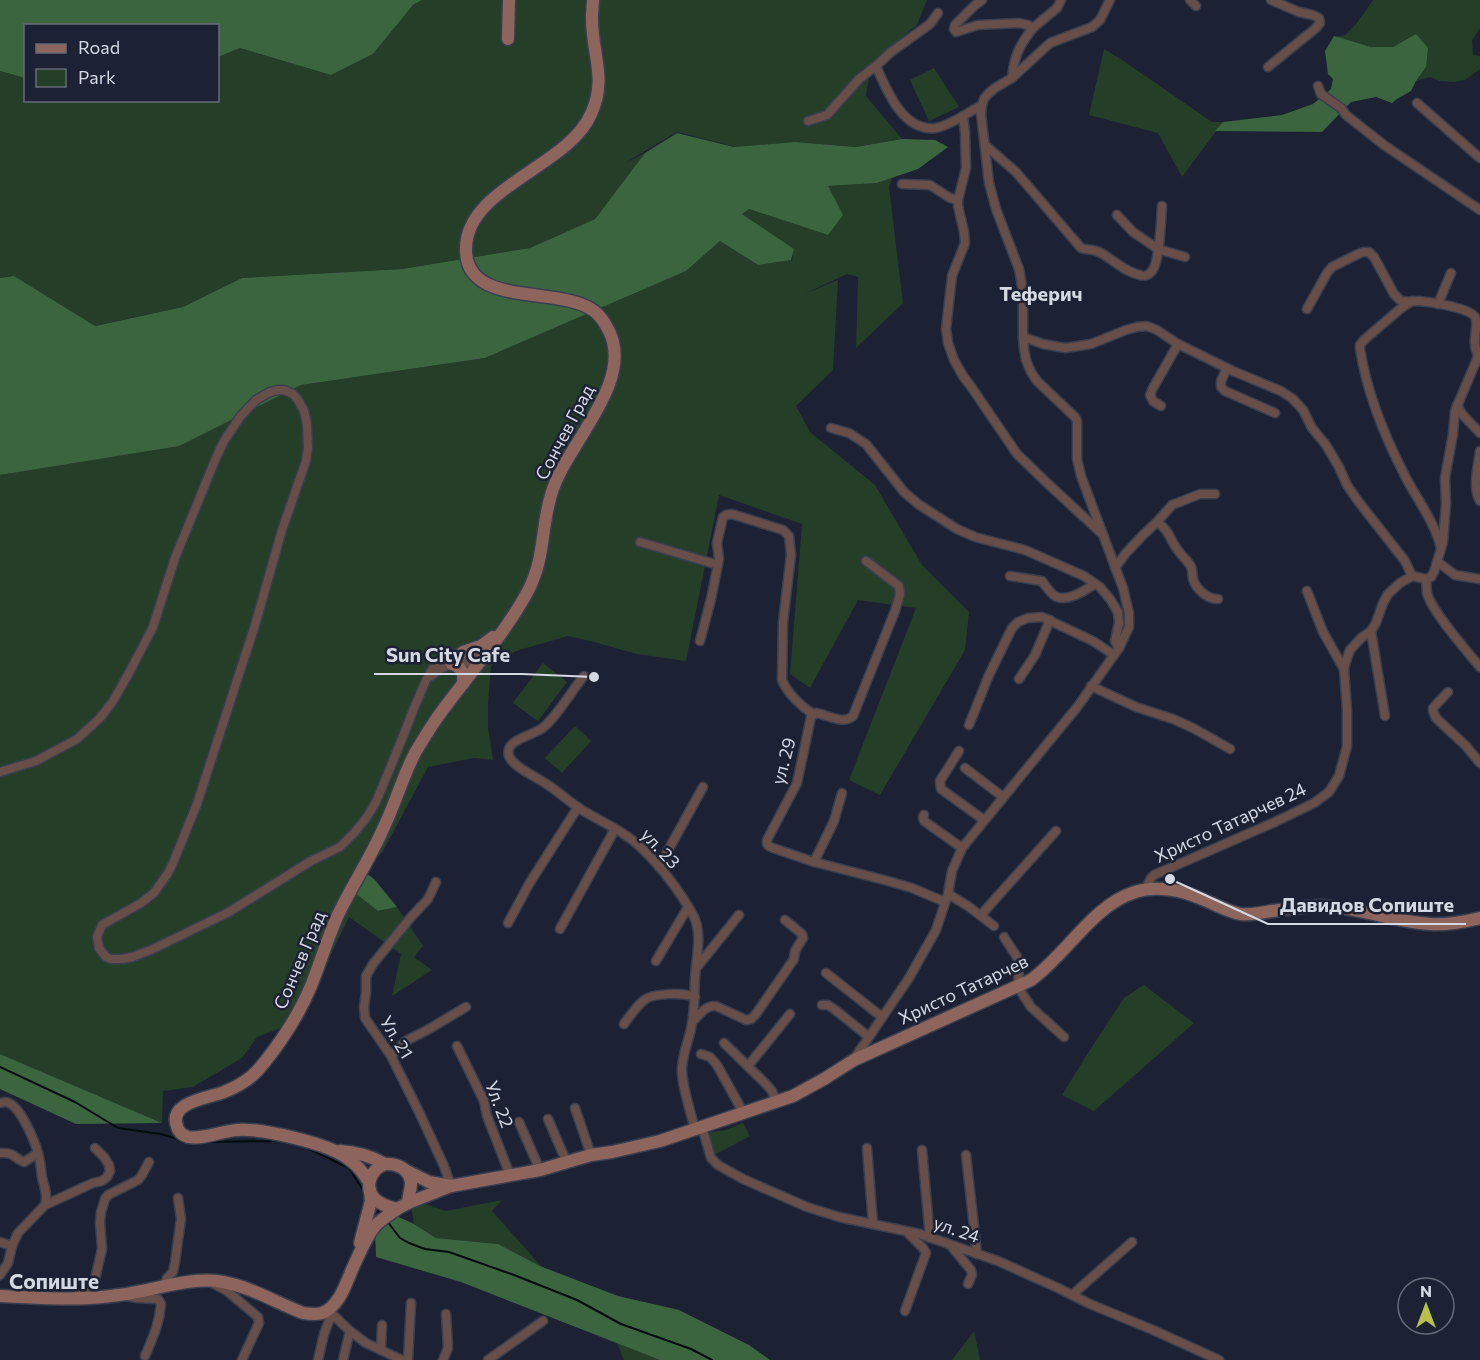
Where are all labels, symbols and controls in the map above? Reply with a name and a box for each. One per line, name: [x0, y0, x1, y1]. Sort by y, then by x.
legend: [24, 24, 219, 102]
text: Road: [78, 36, 120, 58]
text: Park: [78, 66, 116, 88]
district label: Теферич: [999, 281, 1083, 305]
street label: Сончев Град: [530, 380, 598, 483]
callout: Sun City Cafe: [374, 636, 522, 674]
text: Sun City Cafe: [386, 642, 510, 666]
street label: ул. 29: [766, 735, 800, 787]
street label: Христо Татарчев 24: [1151, 777, 1309, 867]
street label: ул. 23: [637, 823, 685, 873]
callout: Давидов Сопиште: [1268, 886, 1466, 924]
text: Давидов Сопиште: [1280, 892, 1454, 916]
street label: Сончев Град: [268, 907, 330, 1012]
street label: Христо Татарчев: [895, 949, 1031, 1029]
street label: Ул. 21: [376, 1012, 418, 1062]
street label: Ул. 22: [481, 1077, 519, 1131]
street label: ул. 24: [931, 1211, 983, 1247]
district label: Сопиште: [9, 1268, 99, 1293]
north arrow: [1396, 1276, 1456, 1336]
text: N: [1420, 1281, 1432, 1300]

